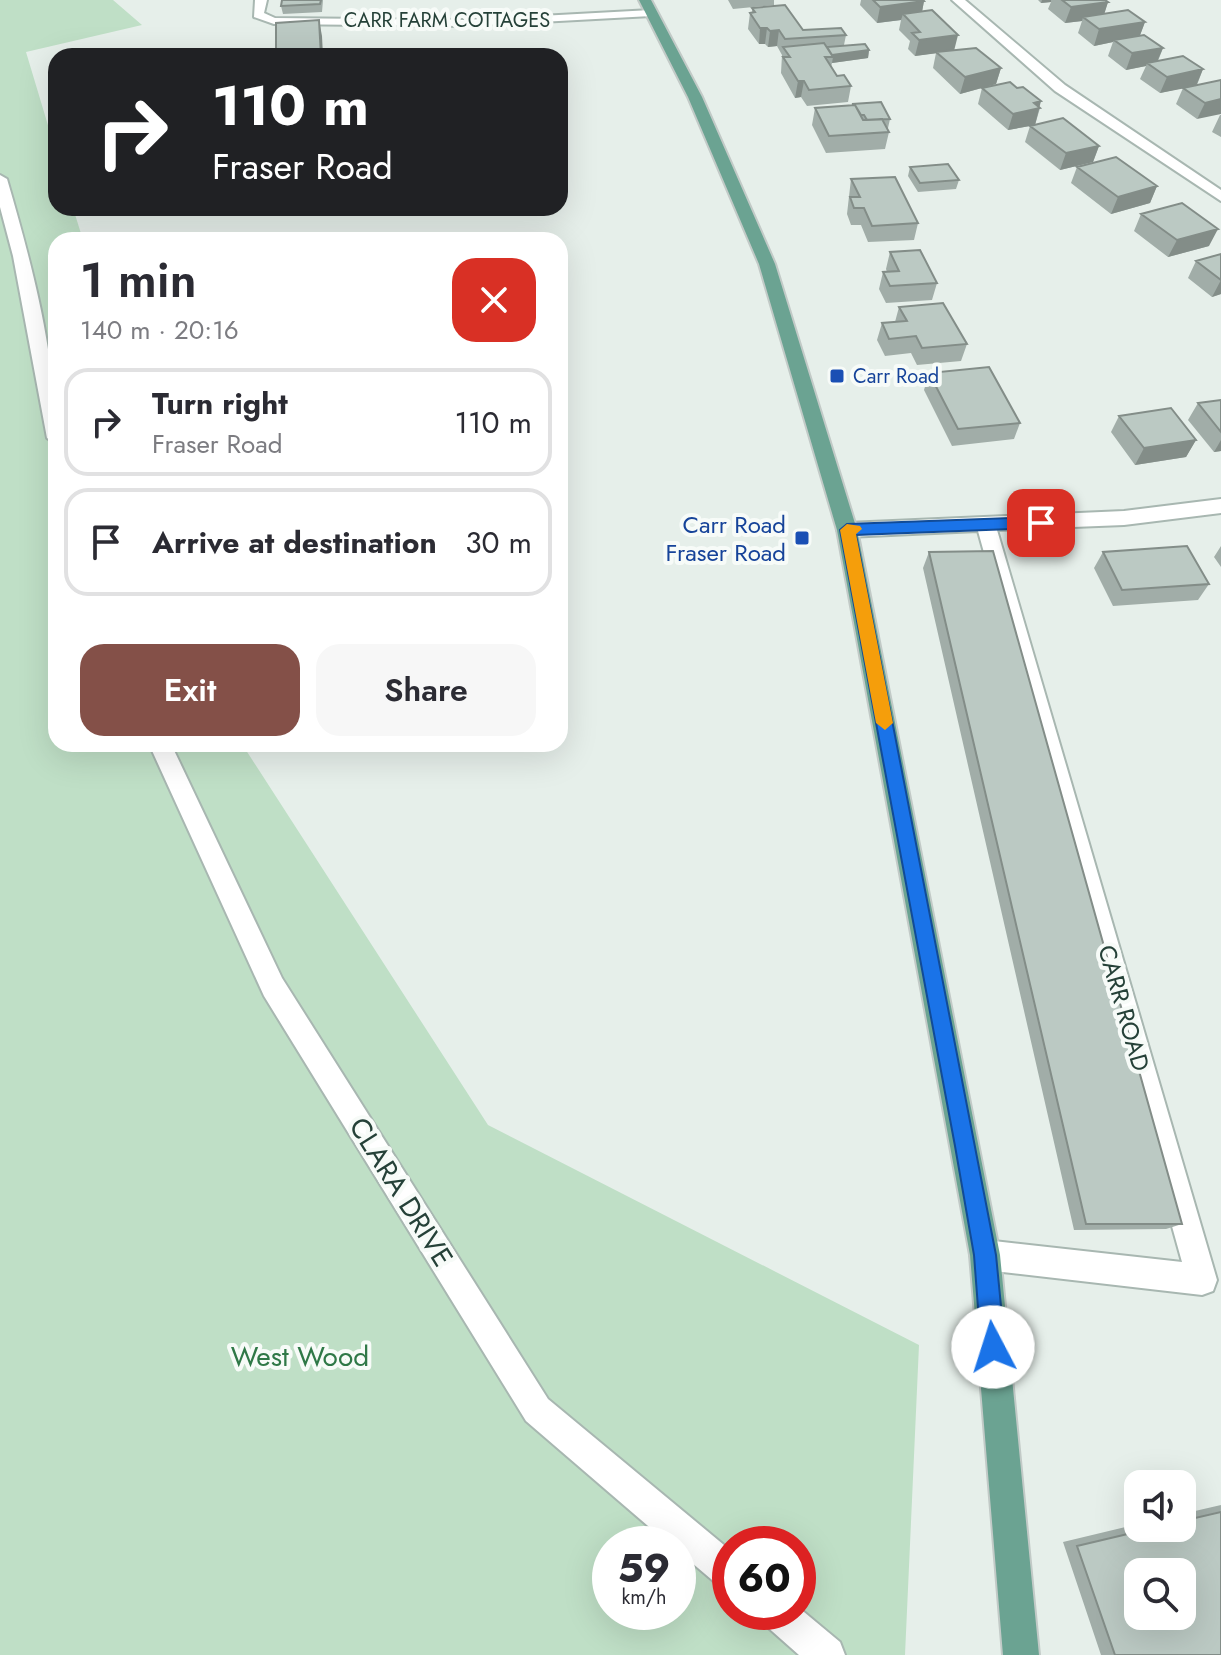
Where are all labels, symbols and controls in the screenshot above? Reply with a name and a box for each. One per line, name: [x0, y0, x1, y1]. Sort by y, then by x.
street label: CARR FARM COTTAGES: [344, 6, 550, 35]
text: 110 m: [212, 65, 369, 146]
icon: right: [80, 80, 184, 184]
text: Fraser Road: [212, 140, 393, 192]
text: 1 min: [80, 246, 197, 315]
button: close: [452, 258, 536, 342]
text: 140 m · 20:16: [80, 311, 239, 349]
place label: Carr Road: [853, 362, 939, 391]
marker: Carr Road: [828, 367, 846, 385]
text: Turn right: [152, 382, 288, 425]
icon: right: [84, 400, 128, 444]
text: 110 m: [455, 401, 532, 444]
text: Fraser Road: [152, 425, 283, 463]
pin: [1007, 489, 1075, 557]
icon: arrive: [1019, 501, 1063, 545]
place label: Carr Road Fraser Road: [665, 507, 786, 570]
icon: arrive: [84, 520, 128, 564]
text: Arrive at destination: [152, 521, 437, 564]
text: 30 m: [465, 521, 532, 564]
marker: Carr Road Fraser Road: [793, 529, 811, 547]
button: Exit: [80, 644, 300, 736]
button: Share: [316, 644, 536, 736]
street label: CARR ROAD: [1089, 941, 1159, 1075]
street label: CLARA DRIVE: [339, 1109, 463, 1275]
position arrow: [951, 1305, 1035, 1389]
park label: West Wood: [231, 1336, 369, 1377]
map controls: [1124, 1470, 1196, 1630]
button: sound: [1124, 1470, 1196, 1542]
speed limit sign: 60: [712, 1526, 816, 1630]
text: 59: [618, 1539, 670, 1597]
button: search: [1124, 1558, 1196, 1630]
text: km/h: [621, 1583, 667, 1612]

